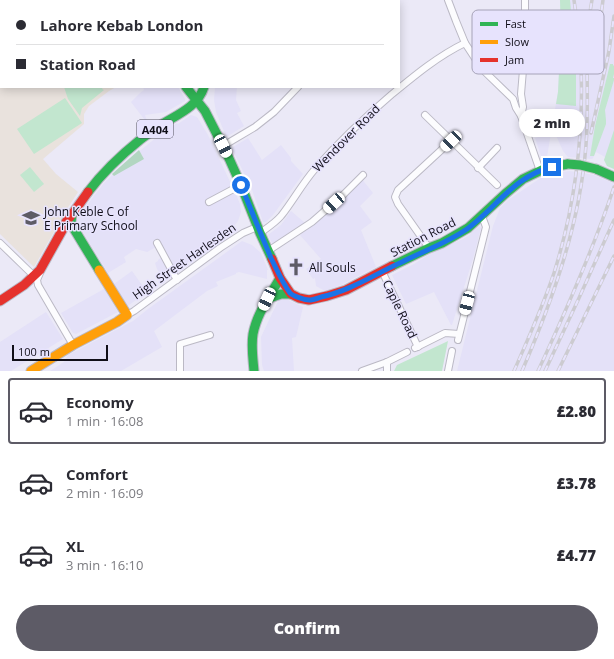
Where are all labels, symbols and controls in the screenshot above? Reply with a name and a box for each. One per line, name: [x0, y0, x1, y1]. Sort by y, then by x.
legend: [472, 10, 604, 74]
text: Lahore Kebab London: [40, 15, 203, 35]
text: Fast: [505, 16, 526, 31]
text: Slow: [505, 34, 529, 49]
text: Jam: [504, 52, 524, 67]
text: Station Road: [40, 54, 136, 74]
street label: Wendover Road: [308, 100, 384, 176]
callout: 2 min: [519, 109, 585, 137]
text: 2 min: [534, 114, 570, 132]
road number: A404: [137, 120, 173, 138]
car: [438, 128, 464, 154]
car: [212, 133, 234, 159]
route end: [543, 158, 561, 176]
route start: [232, 176, 250, 194]
car: [321, 191, 347, 215]
place label: John Keble C of E Primary School: [43, 203, 138, 234]
school or university icon: John Keble C of E Primary School: [21, 208, 41, 228]
street label: Station Road: [387, 213, 459, 261]
street label: High Street Harlesden: [129, 219, 239, 303]
church icon: All Souls: [286, 257, 306, 277]
place label: All Souls: [309, 259, 356, 276]
street label: Caple Road: [379, 277, 421, 341]
car: [256, 286, 278, 312]
car: [458, 290, 476, 316]
scale bar: [12, 343, 108, 362]
text: 100 m: [18, 344, 50, 359]
text: Economy: [66, 392, 134, 412]
icon: car: [18, 393, 54, 429]
text: £2.80: [557, 401, 596, 421]
text: 1 min · 16:08: [66, 412, 143, 430]
text: Comfort: [66, 464, 128, 484]
icon: car: [18, 465, 54, 501]
text: £3.78: [557, 473, 596, 493]
text: 2 min · 16:09: [66, 484, 143, 502]
text: XL: [66, 536, 84, 556]
icon: car: [18, 537, 54, 573]
text: £4.77: [557, 545, 596, 565]
text: 3 min · 16:10: [66, 556, 143, 574]
button: Confirm: [16, 605, 598, 651]

